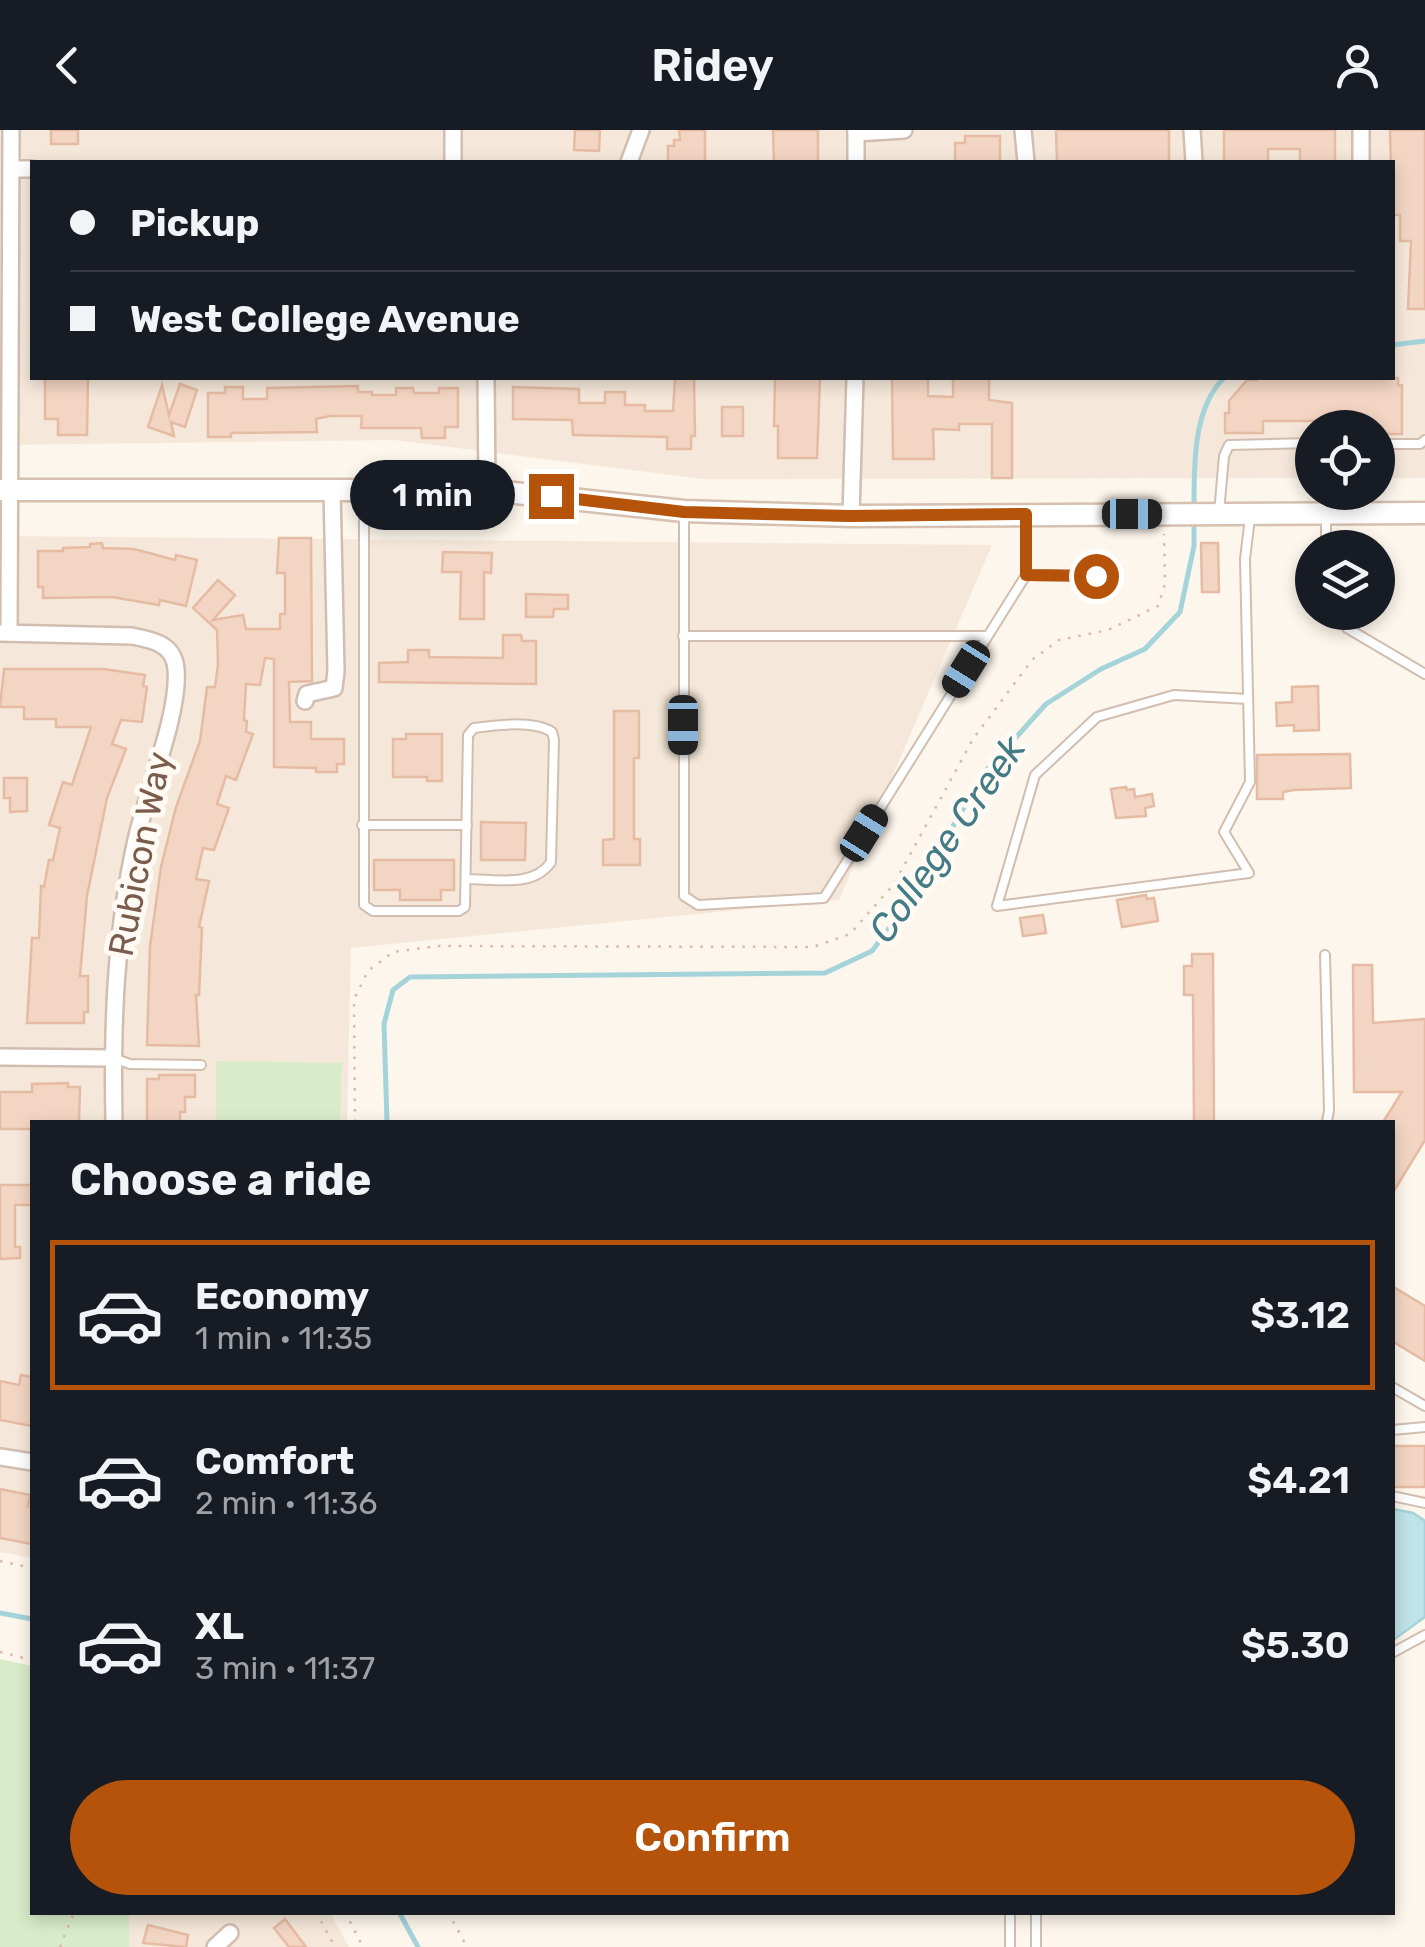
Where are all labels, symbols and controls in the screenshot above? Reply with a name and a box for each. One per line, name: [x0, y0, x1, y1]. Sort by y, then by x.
icon: back: [40, 38, 95, 93]
icon: person: [1330, 38, 1385, 93]
text: Ridey: [651, 39, 774, 92]
text: Pickup: [130, 200, 259, 246]
text: West College Avenue: [130, 296, 520, 342]
map controls: [1295, 410, 1395, 630]
button: locate: [1295, 410, 1395, 510]
callout: 1 min: [351, 461, 516, 531]
route end: [529, 474, 574, 519]
text: 1 min: [392, 476, 473, 514]
car: [1102, 499, 1162, 529]
button: layers: [1295, 530, 1395, 630]
route start: [1074, 554, 1119, 599]
car: [937, 636, 995, 702]
car: [668, 695, 698, 755]
water label: College Creek: [859, 727, 1035, 951]
street label: Rubicon Way: [100, 748, 180, 960]
car: [835, 800, 893, 866]
text: Choose a ride: [70, 1153, 372, 1206]
icon: car: [75, 1270, 165, 1360]
text: Economy: [195, 1273, 369, 1319]
text: $3.12: [1250, 1292, 1350, 1338]
text: 1 min · 11:35: [195, 1319, 372, 1357]
icon: car: [75, 1435, 165, 1525]
text: Comfort: [195, 1438, 354, 1484]
text: $4.21: [1247, 1457, 1350, 1503]
text: 2 min · 11:36: [195, 1484, 378, 1522]
icon: car: [75, 1600, 165, 1690]
text: XL: [195, 1603, 244, 1649]
text: $5.30: [1241, 1622, 1350, 1668]
text: 3 min · 11:37: [195, 1649, 375, 1687]
button: Confirm: [70, 1780, 1355, 1895]

